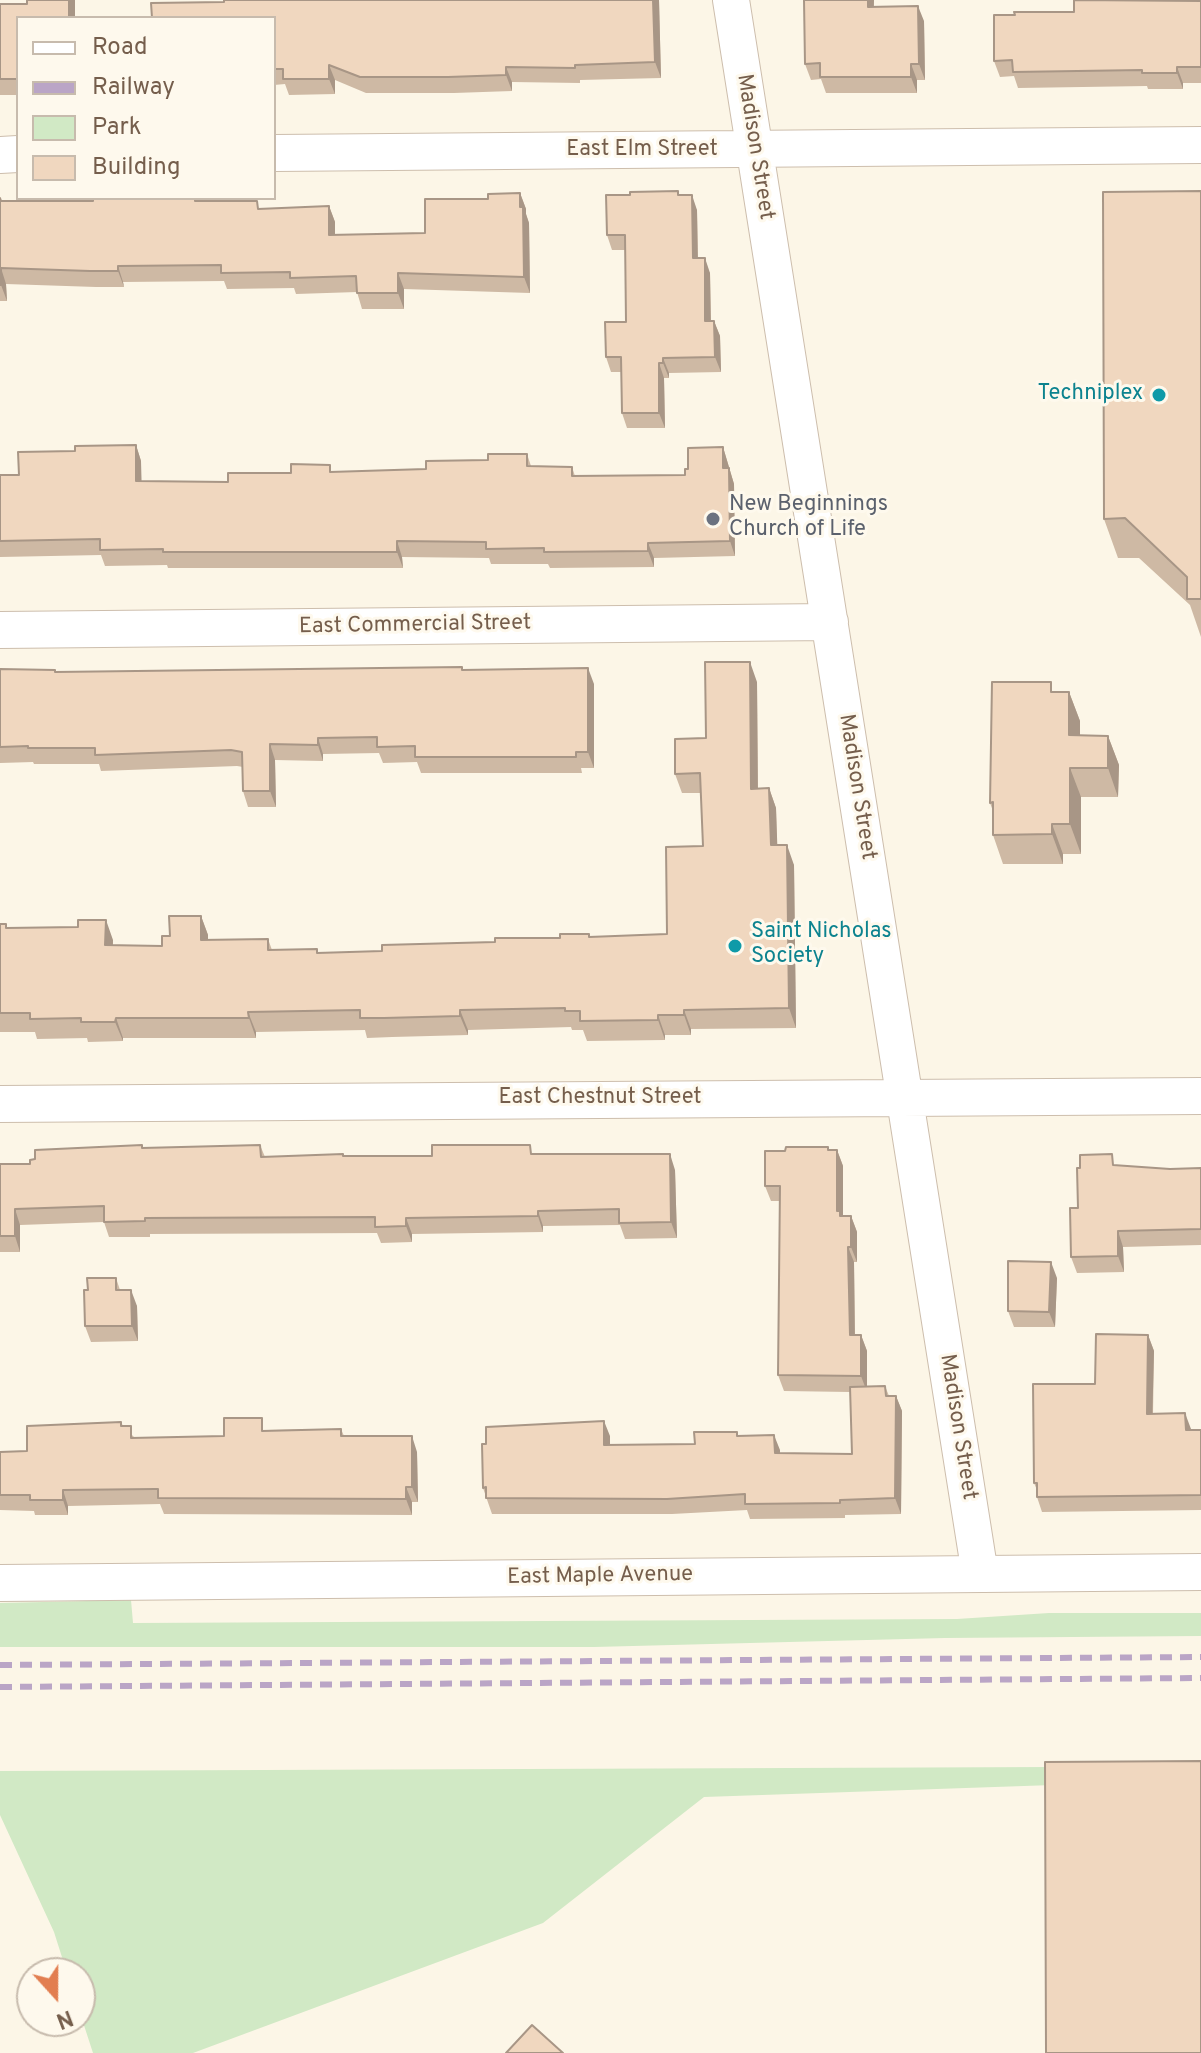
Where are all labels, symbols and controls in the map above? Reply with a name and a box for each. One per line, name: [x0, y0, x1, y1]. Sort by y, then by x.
legend: [16, 16, 276, 200]
text: Road: [92, 33, 148, 63]
street label: Madison Street: [729, 72, 779, 222]
text: Railway: [92, 73, 175, 103]
text: Park: [92, 113, 142, 143]
street label: East Elm Street: [566, 138, 718, 164]
text: Building: [92, 153, 181, 183]
place label: Techniplex: [1038, 382, 1143, 408]
marker: Techniplex: [1150, 386, 1168, 404]
place label: New Beginnings Church of Life: [729, 493, 888, 544]
marker: New Beginnings Church of Life: [704, 510, 722, 528]
street label: East Commercial Street: [299, 611, 531, 641]
street label: Madison Street: [831, 712, 881, 862]
place label: Saint Nicholas Society: [751, 920, 892, 972]
marker: Saint Nicholas Society: [726, 937, 744, 955]
street label: East Chestnut Street: [498, 1086, 702, 1112]
street label: Madison Street: [932, 1352, 982, 1502]
street label: East Maple Avenue: [507, 1562, 693, 1592]
north arrow: [16, 1957, 96, 2037]
text: N: [52, 2003, 76, 2033]

